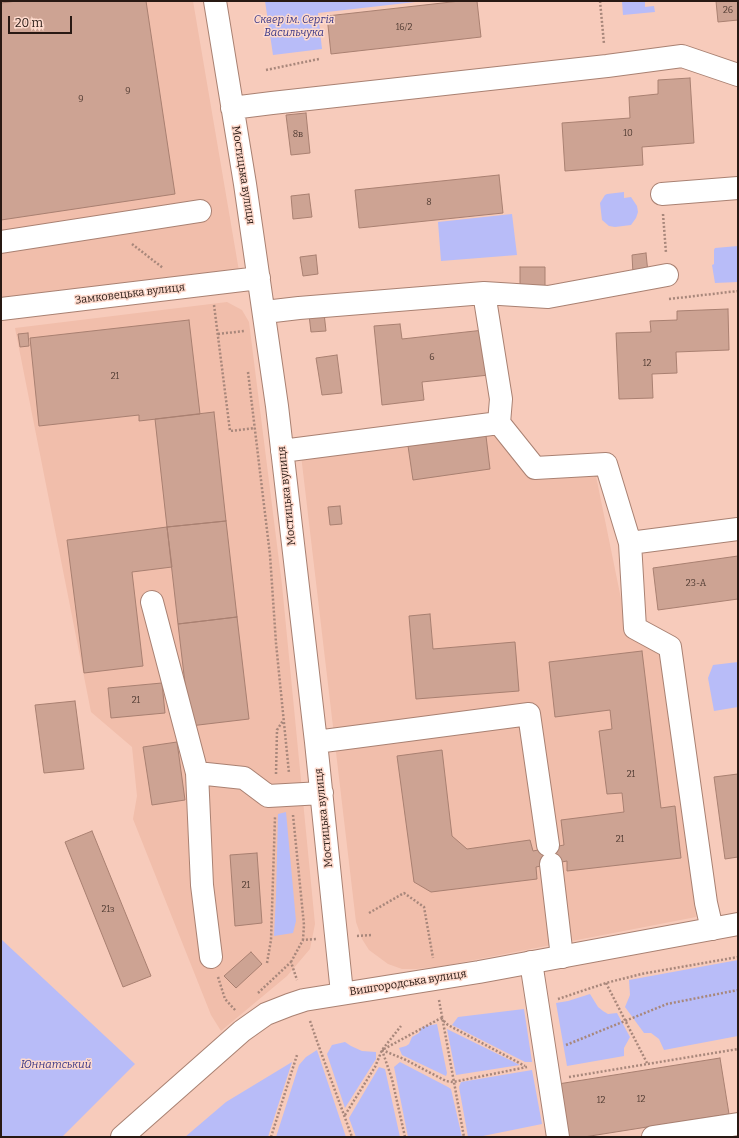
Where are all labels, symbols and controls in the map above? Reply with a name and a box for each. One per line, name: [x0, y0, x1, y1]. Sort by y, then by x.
house number: 26: [723, 5, 733, 15]
scale bar: [10, 8, 74, 34]
park label: Сквер ім. Сергія Васильчука: [254, 13, 334, 39]
text: 20 m: [15, 16, 43, 30]
house number: 16/2: [396, 22, 412, 32]
house number: 9: [125, 86, 131, 96]
house number: 9: [78, 94, 84, 104]
street label: Мостицька вулиця: [229, 125, 257, 225]
house number: 10: [623, 128, 633, 138]
house number: 8в: [293, 129, 303, 139]
house number: 8: [426, 197, 432, 207]
street label: Замковецька вулиця: [74, 281, 186, 307]
house number: 6: [429, 352, 435, 362]
house number: 12: [643, 358, 651, 368]
house number: 21: [111, 371, 119, 381]
street label: Мостицька вулиця: [275, 446, 299, 546]
house number: 23-А: [686, 578, 706, 588]
house number: 21: [132, 695, 140, 705]
street label: Мостицька вулиця: [312, 768, 336, 868]
house number: 21: [627, 769, 635, 779]
house number: 21: [616, 834, 624, 844]
house number: 21: [242, 880, 250, 890]
house number: 21з: [102, 904, 114, 914]
street label: Вишгородська вулиця: [349, 967, 467, 999]
park label: Юннатський: [21, 1058, 91, 1072]
house number: 12: [637, 1094, 645, 1104]
house number: 12: [597, 1095, 605, 1105]

